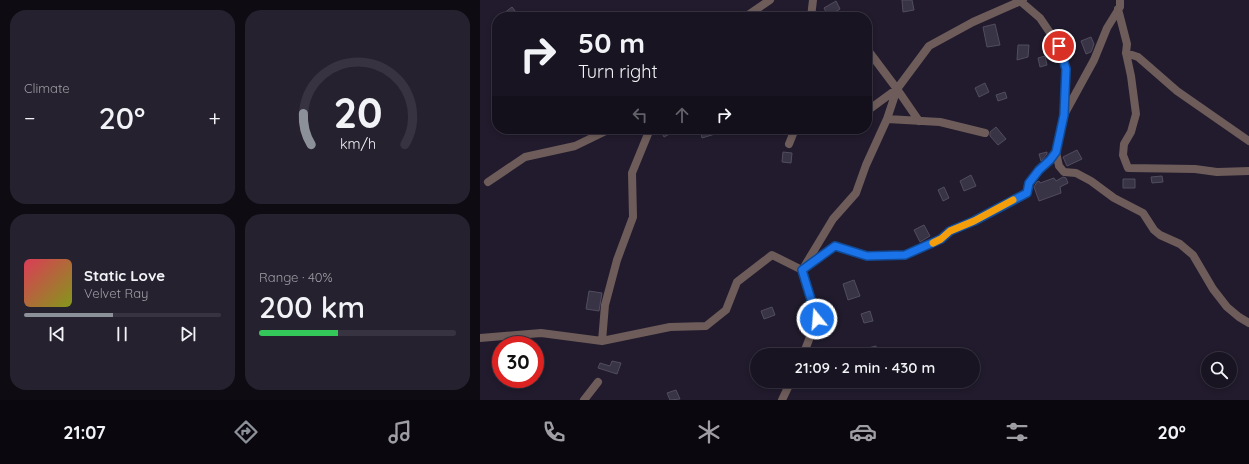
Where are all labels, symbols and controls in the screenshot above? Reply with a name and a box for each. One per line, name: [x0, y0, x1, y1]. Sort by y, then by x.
text: 50 m: [578, 25, 645, 60]
icon: right: [512, 28, 564, 80]
pin: [1042, 29, 1076, 63]
icon: arrive: [1048, 35, 1070, 57]
text: Turn right: [578, 60, 658, 83]
text: Climate: [24, 80, 70, 96]
text: 20: [333, 86, 382, 138]
text: 20°: [99, 99, 145, 137]
text: −: [24, 104, 35, 132]
text: +: [209, 104, 221, 132]
icon: left: [629, 104, 651, 126]
icon: ahead: [671, 104, 693, 126]
icon: right: [713, 104, 735, 126]
text: km/h: [339, 135, 376, 153]
text: Static Love: [84, 266, 165, 285]
text: Range · 40%: [259, 269, 333, 285]
text: Velvet Ray: [84, 285, 149, 301]
text: 200 km: [259, 288, 365, 326]
position arrow: [796, 298, 838, 340]
icon: previous: [46, 323, 68, 345]
icon: pause: [111, 323, 133, 345]
icon: next: [177, 323, 199, 345]
speed limit sign: 30: [492, 336, 544, 388]
map controls: [1201, 352, 1237, 388]
button: search: [1201, 352, 1237, 388]
text: 21:09 · 2 min · 430 m: [795, 358, 935, 377]
icon: directions: [232, 418, 260, 446]
icon: music: [386, 418, 414, 446]
icon: phone: [540, 418, 568, 446]
icon: climate: [695, 418, 723, 446]
icon: car: [849, 418, 877, 446]
icon: filters: [1003, 418, 1031, 446]
text: 21:07: [63, 421, 106, 444]
text: 20°: [1157, 421, 1186, 444]

